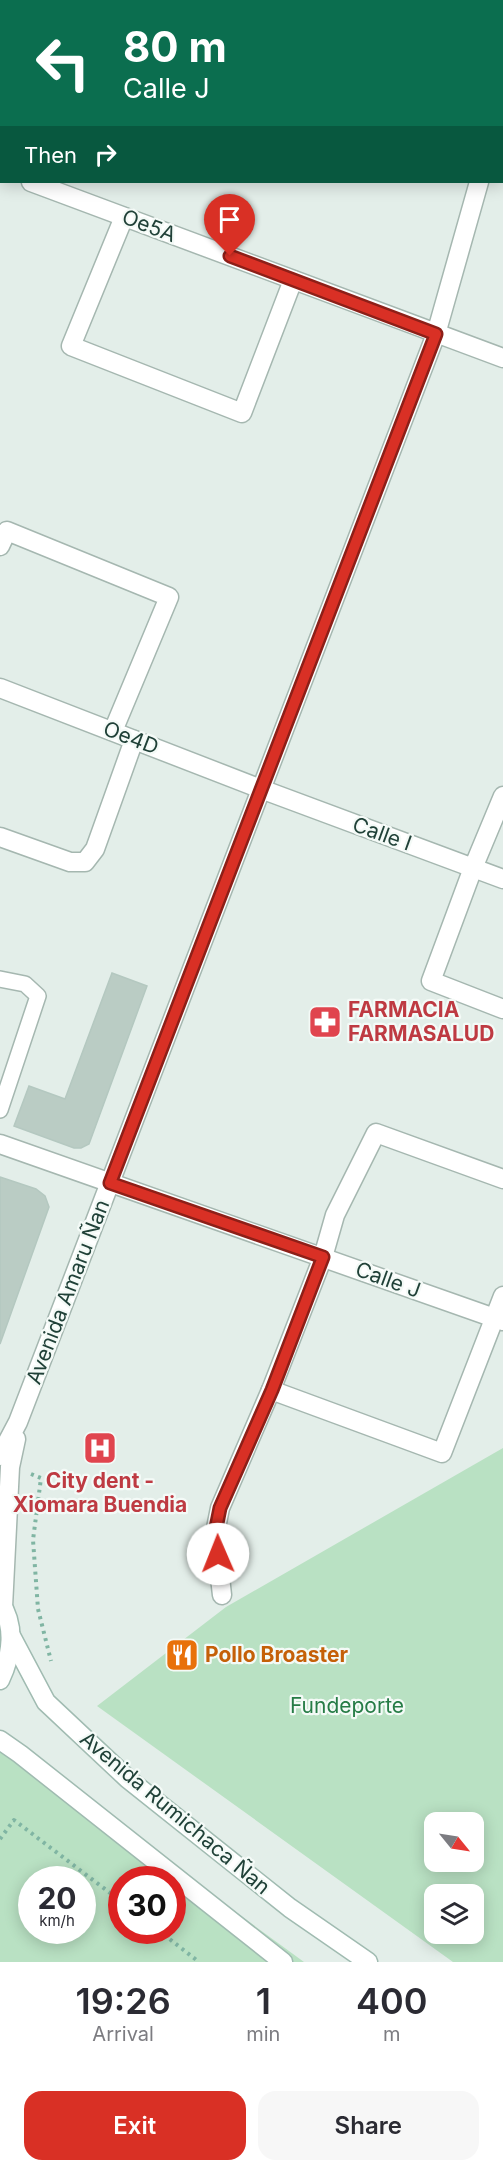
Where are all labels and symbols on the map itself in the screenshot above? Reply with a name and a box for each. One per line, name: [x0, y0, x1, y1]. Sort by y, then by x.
pin: [204, 194, 255, 256]
street label: Oe5A: [119, 204, 180, 247]
street label: Oe4D: [100, 716, 162, 759]
street label: Calle I: [349, 811, 415, 856]
place label: FARMACIA FARMASALUD: [348, 997, 494, 1046]
pharmacy icon: FARMACIA FARMASALUD: [307, 1004, 343, 1040]
street label: Avenida Amaru Ñan: [20, 1196, 114, 1388]
street label: Calle J: [352, 1256, 424, 1303]
hospital icon: City dent - Xiomara Buendia: [82, 1430, 118, 1466]
place label: City dent - Xiomara Buendia: [13, 1468, 187, 1517]
position arrow: [186, 1522, 250, 1586]
restaurant icon: Pollo Broaster: [164, 1637, 200, 1673]
place label: Pollo Broaster: [205, 1642, 349, 1667]
park label: Fundeporte: [290, 1693, 404, 1718]
street label: Avenida Rumichaca Ñan: [75, 1725, 276, 1899]
north arrow: [424, 1812, 484, 1872]
speed limit sign: 30: [108, 1866, 186, 1944]

